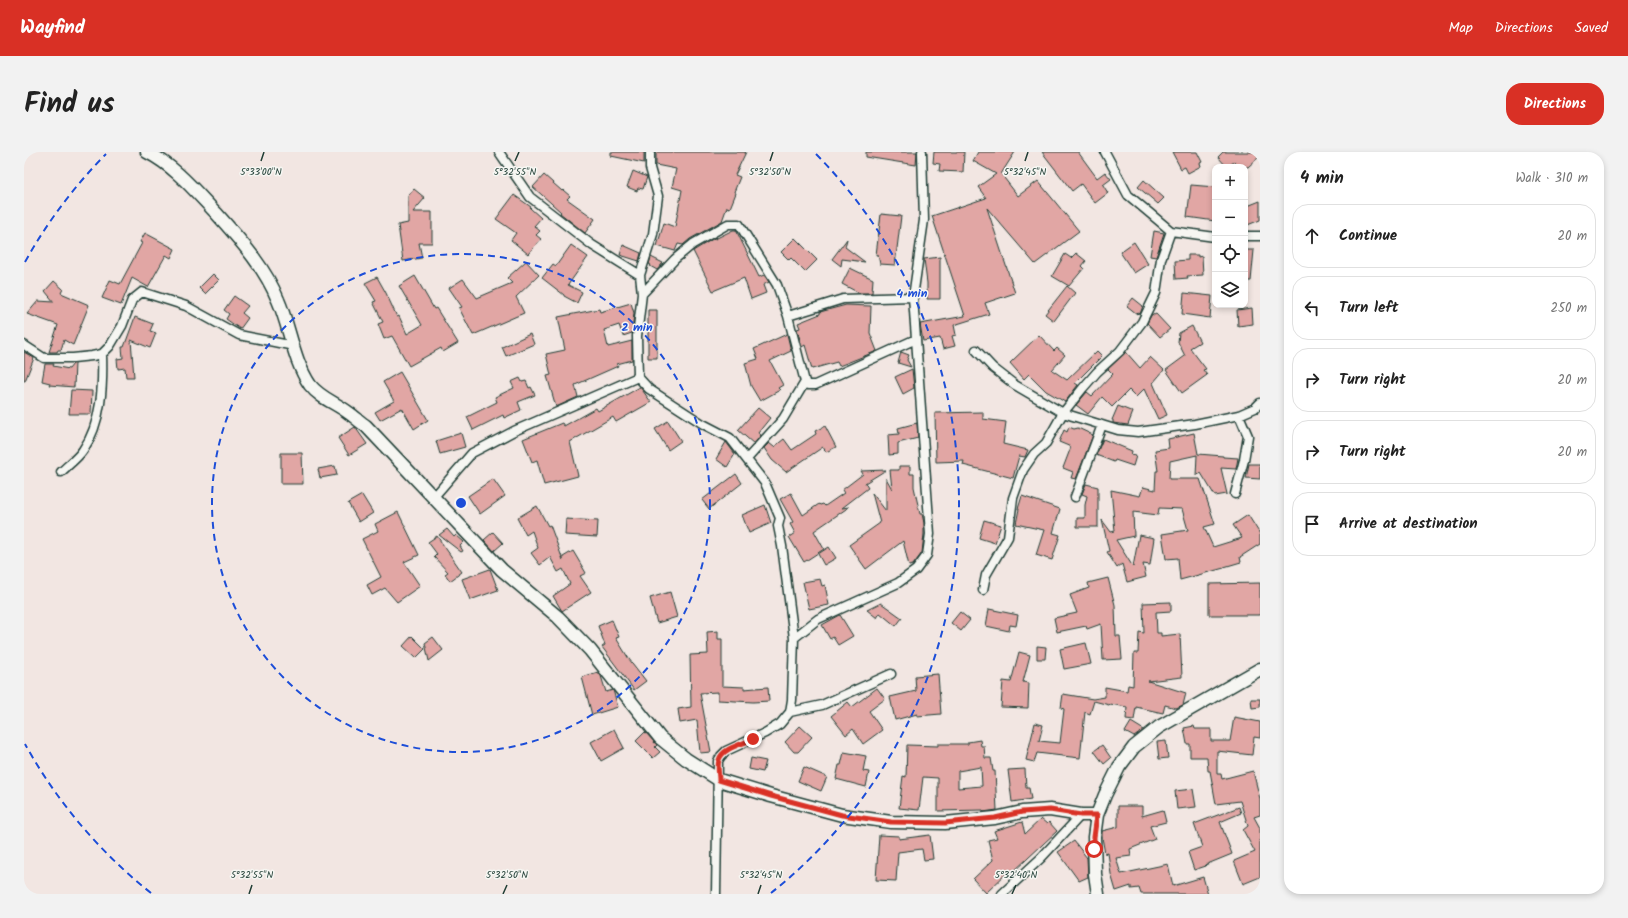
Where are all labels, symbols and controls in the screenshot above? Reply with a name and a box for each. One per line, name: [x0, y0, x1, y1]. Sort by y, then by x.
text: Wayfind: [20, 13, 85, 43]
text: Map: [1448, 17, 1473, 39]
text: Directions: [1495, 17, 1553, 39]
text: Saved: [1575, 17, 1608, 39]
text: Find us: [24, 82, 115, 127]
button: Directions: [1506, 83, 1604, 125]
text: 5°33'00"N: [240, 164, 282, 180]
text: 5°32'55"N: [494, 164, 536, 180]
text: 5°32'50"N: [749, 164, 791, 180]
text: 5°32'45"N: [1004, 164, 1047, 180]
map controls: [1212, 164, 1248, 308]
button: +: [1212, 164, 1248, 200]
text: 4 min: [1300, 165, 1344, 192]
text: Walk · 310 m: [1515, 168, 1588, 189]
button: −: [1212, 200, 1248, 236]
text: Continue: [1339, 224, 1397, 248]
icon: ahead: [1301, 225, 1323, 247]
text: 20 m: [1557, 226, 1587, 247]
button: locate: [1212, 236, 1248, 272]
button: layers: [1212, 272, 1248, 308]
text: 4 min: [897, 284, 928, 303]
text: Turn left: [1339, 296, 1399, 320]
icon: left: [1301, 297, 1323, 319]
text: 250 m: [1550, 298, 1587, 319]
text: 2 min: [621, 318, 653, 337]
text: Turn right: [1339, 368, 1406, 392]
icon: right: [1301, 369, 1323, 391]
text: 20 m: [1557, 370, 1587, 391]
text: Turn right: [1339, 440, 1406, 464]
icon: right: [1301, 441, 1323, 463]
text: 20 m: [1557, 442, 1587, 463]
centre of rings: [454, 496, 468, 510]
text: Arrive at destination: [1339, 512, 1478, 536]
icon: arrive: [1301, 513, 1323, 535]
route end: [744, 730, 762, 748]
route start: [1085, 840, 1103, 858]
text: 5°32'55"N: [231, 867, 273, 883]
text: 5°32'50"N: [486, 867, 528, 883]
text: 5°32'45"N: [740, 867, 783, 883]
text: 5°32'40"N: [995, 867, 1037, 883]

